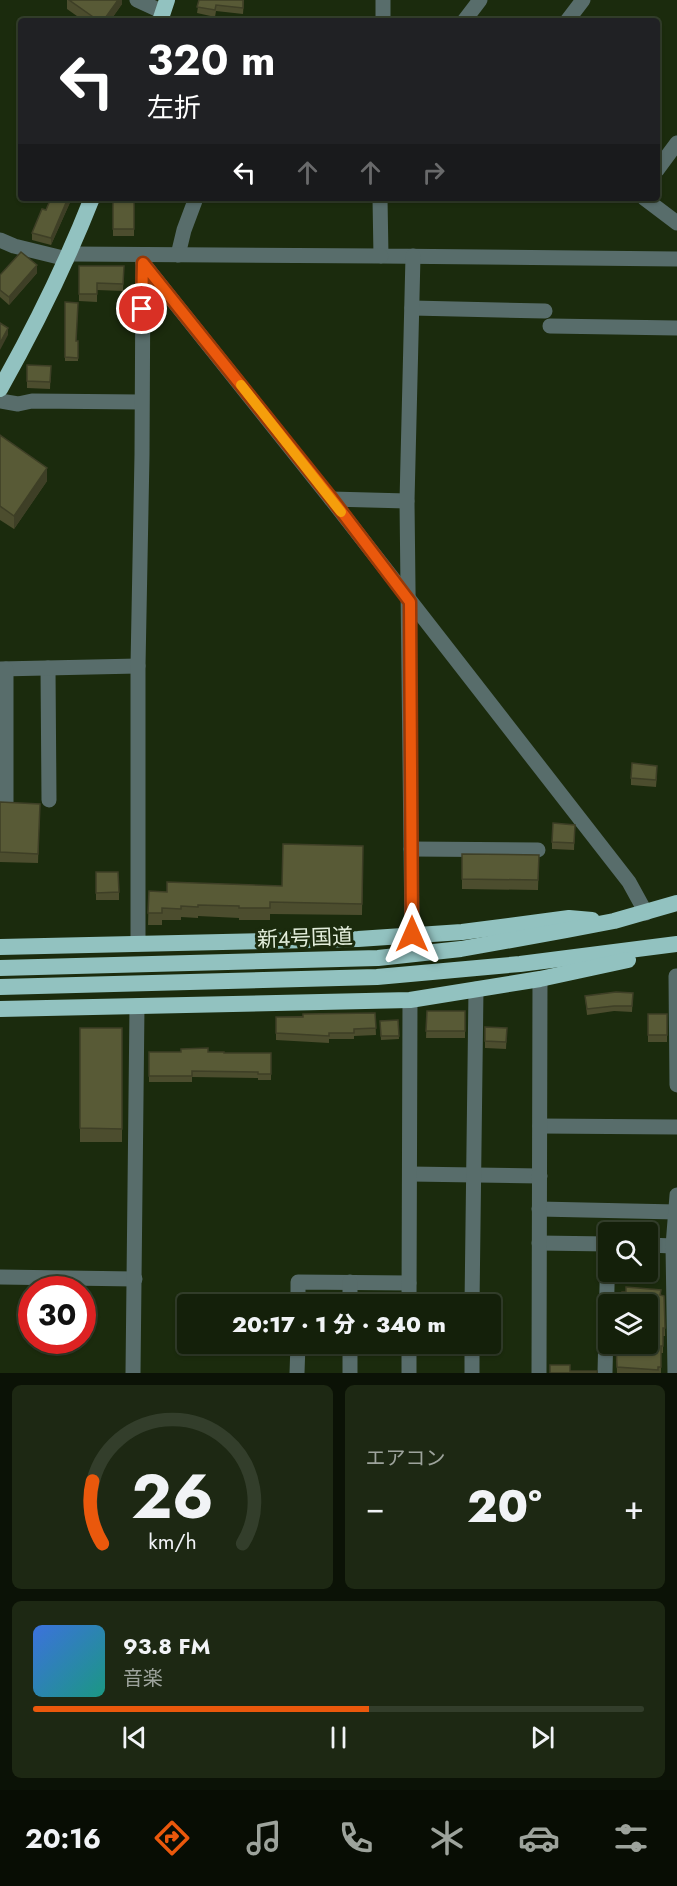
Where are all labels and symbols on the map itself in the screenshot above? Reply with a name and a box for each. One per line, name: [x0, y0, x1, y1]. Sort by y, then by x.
pin: [116, 283, 167, 334]
position arrow: [380, 902, 444, 966]
street label: 新4号国道: [256, 921, 354, 955]
speed limit sign: 30: [18, 1276, 96, 1354]

